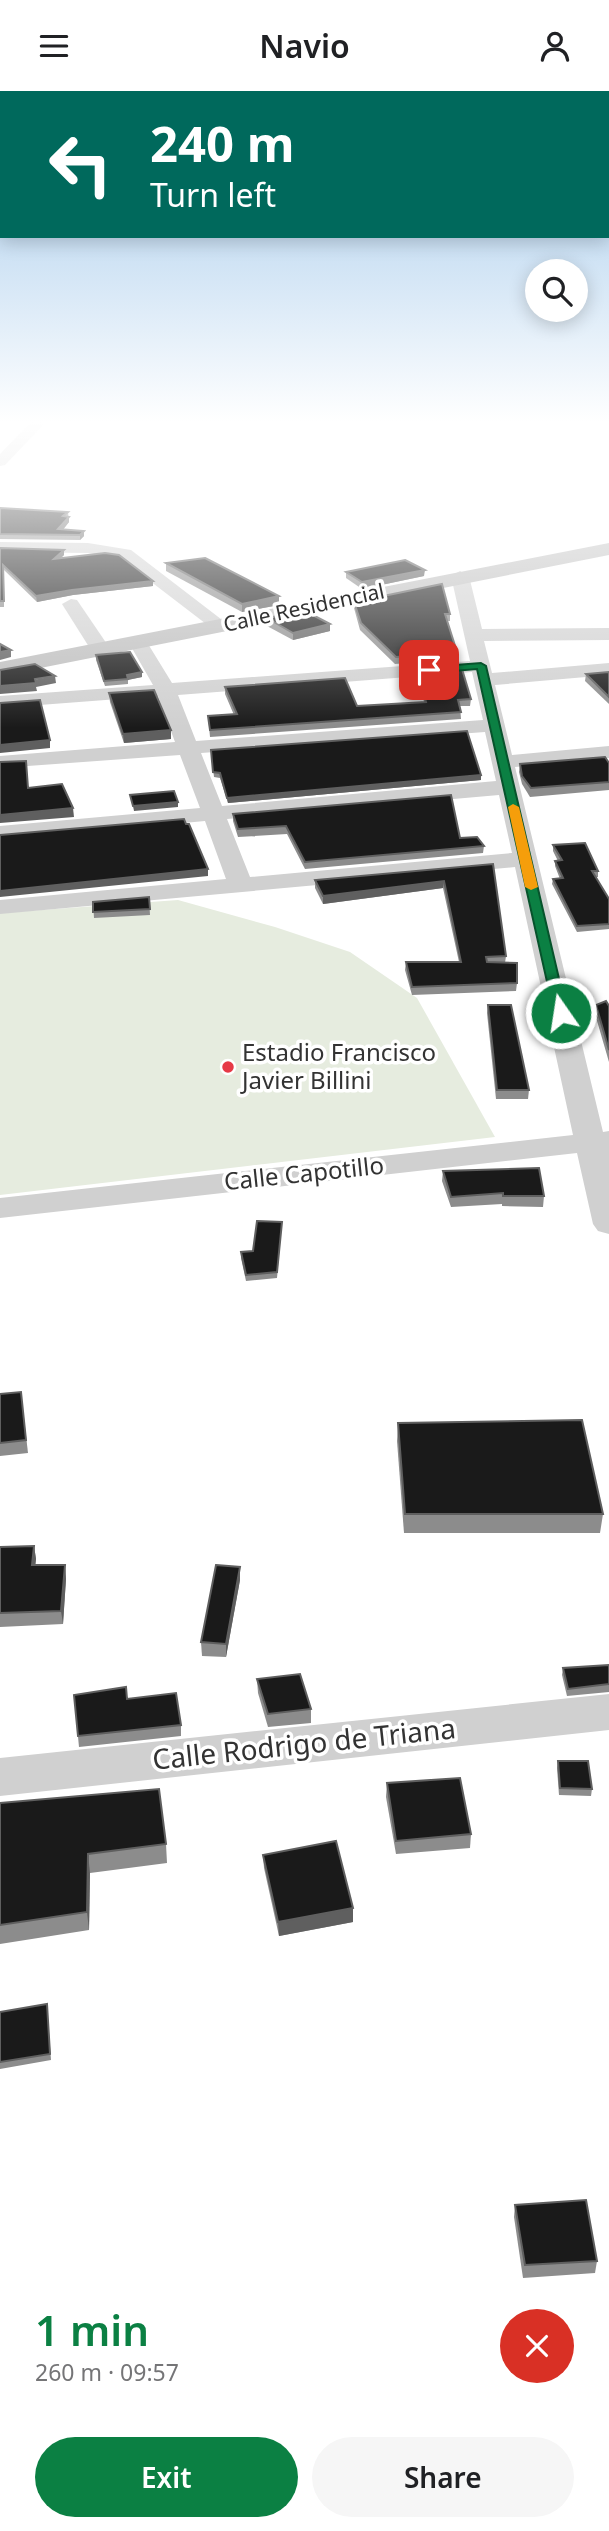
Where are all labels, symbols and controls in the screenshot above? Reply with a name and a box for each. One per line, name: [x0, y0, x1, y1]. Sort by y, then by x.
text: Navio: [259, 24, 350, 67]
icon: menu: [35, 27, 73, 65]
icon: person: [536, 27, 574, 65]
text: 240 m: [150, 110, 295, 176]
icon: left: [35, 119, 126, 210]
text: Turn left: [150, 173, 276, 216]
map controls: [525, 259, 588, 322]
button: search: [525, 259, 588, 322]
street label: Calle Residencial: [221, 576, 387, 638]
pin: [399, 640, 459, 700]
icon: arrive: [410, 651, 448, 689]
position arrow: [524, 976, 598, 1050]
place label: Estadio Francisco Javier Billini: [240, 1035, 436, 1096]
marker: Estadio Francisco Javier Billini: [220, 1059, 236, 1075]
street label: Calle Capotillo: [222, 1148, 385, 1197]
street label: Calle Rodrigo de Triana: [150, 1708, 457, 1778]
text: 1 min: [35, 2301, 149, 2358]
button: close: [500, 2309, 574, 2383]
text: 260 m · 09:57: [35, 2356, 179, 2388]
button: Exit: [35, 2437, 298, 2517]
button: Share: [312, 2437, 574, 2517]

